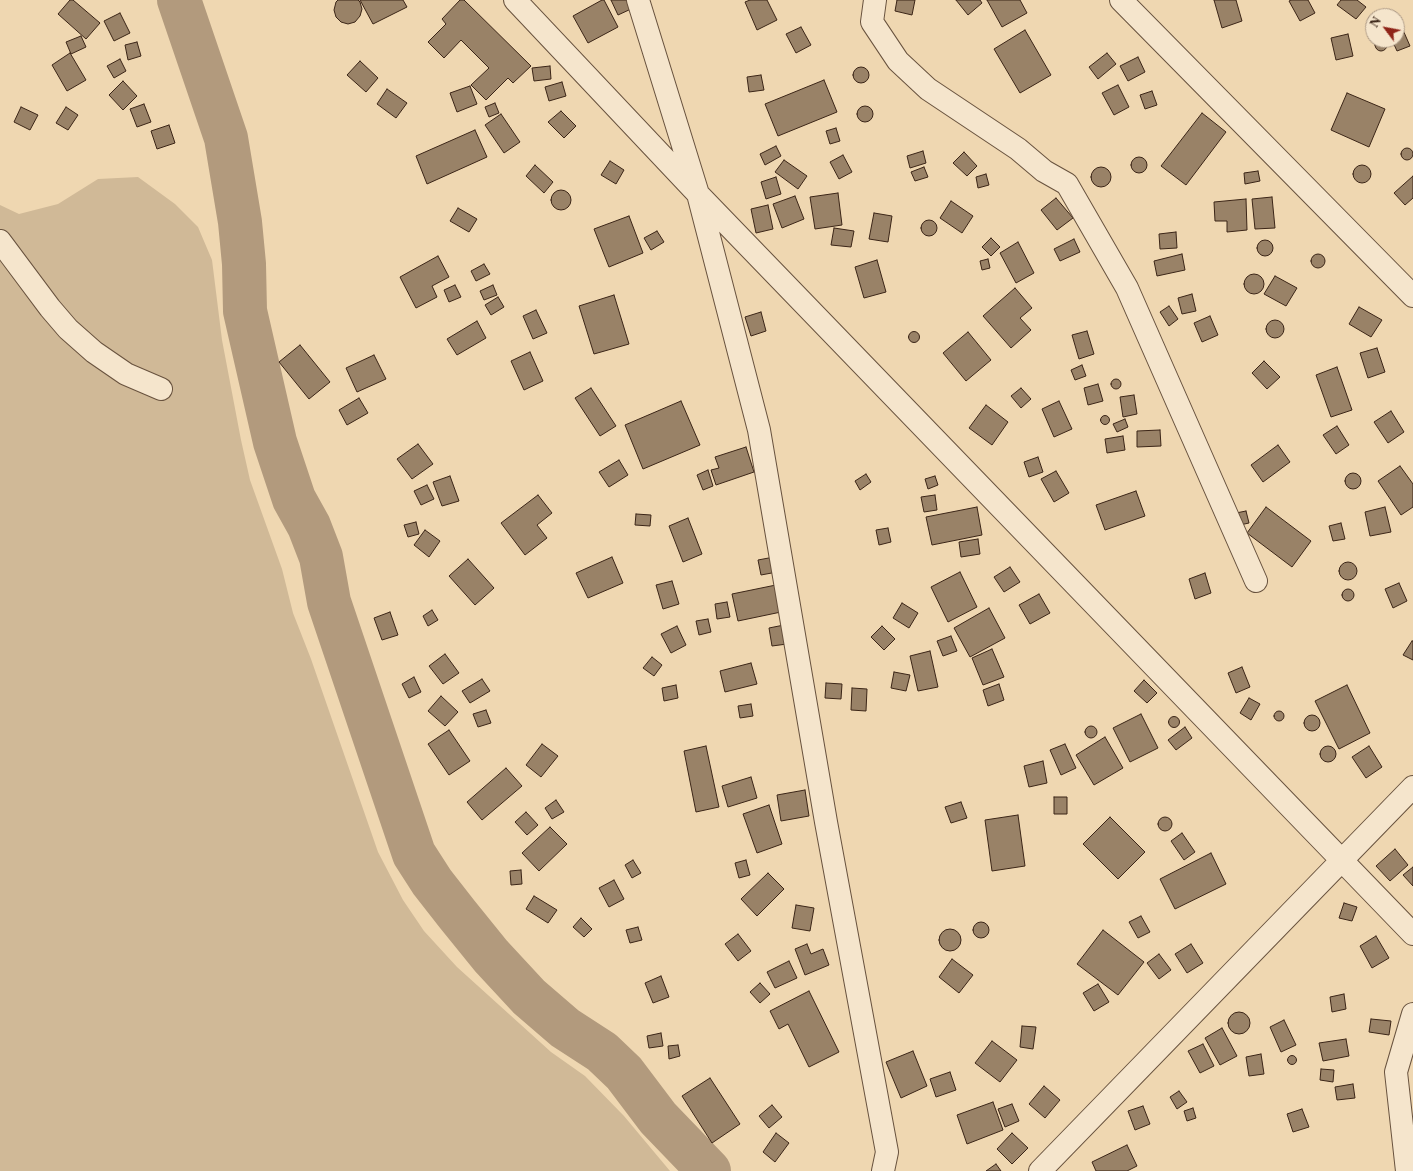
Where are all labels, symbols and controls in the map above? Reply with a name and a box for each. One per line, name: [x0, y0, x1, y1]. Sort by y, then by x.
north arrow: [1365, 8, 1405, 48]
text: N: [1367, 14, 1384, 30]

